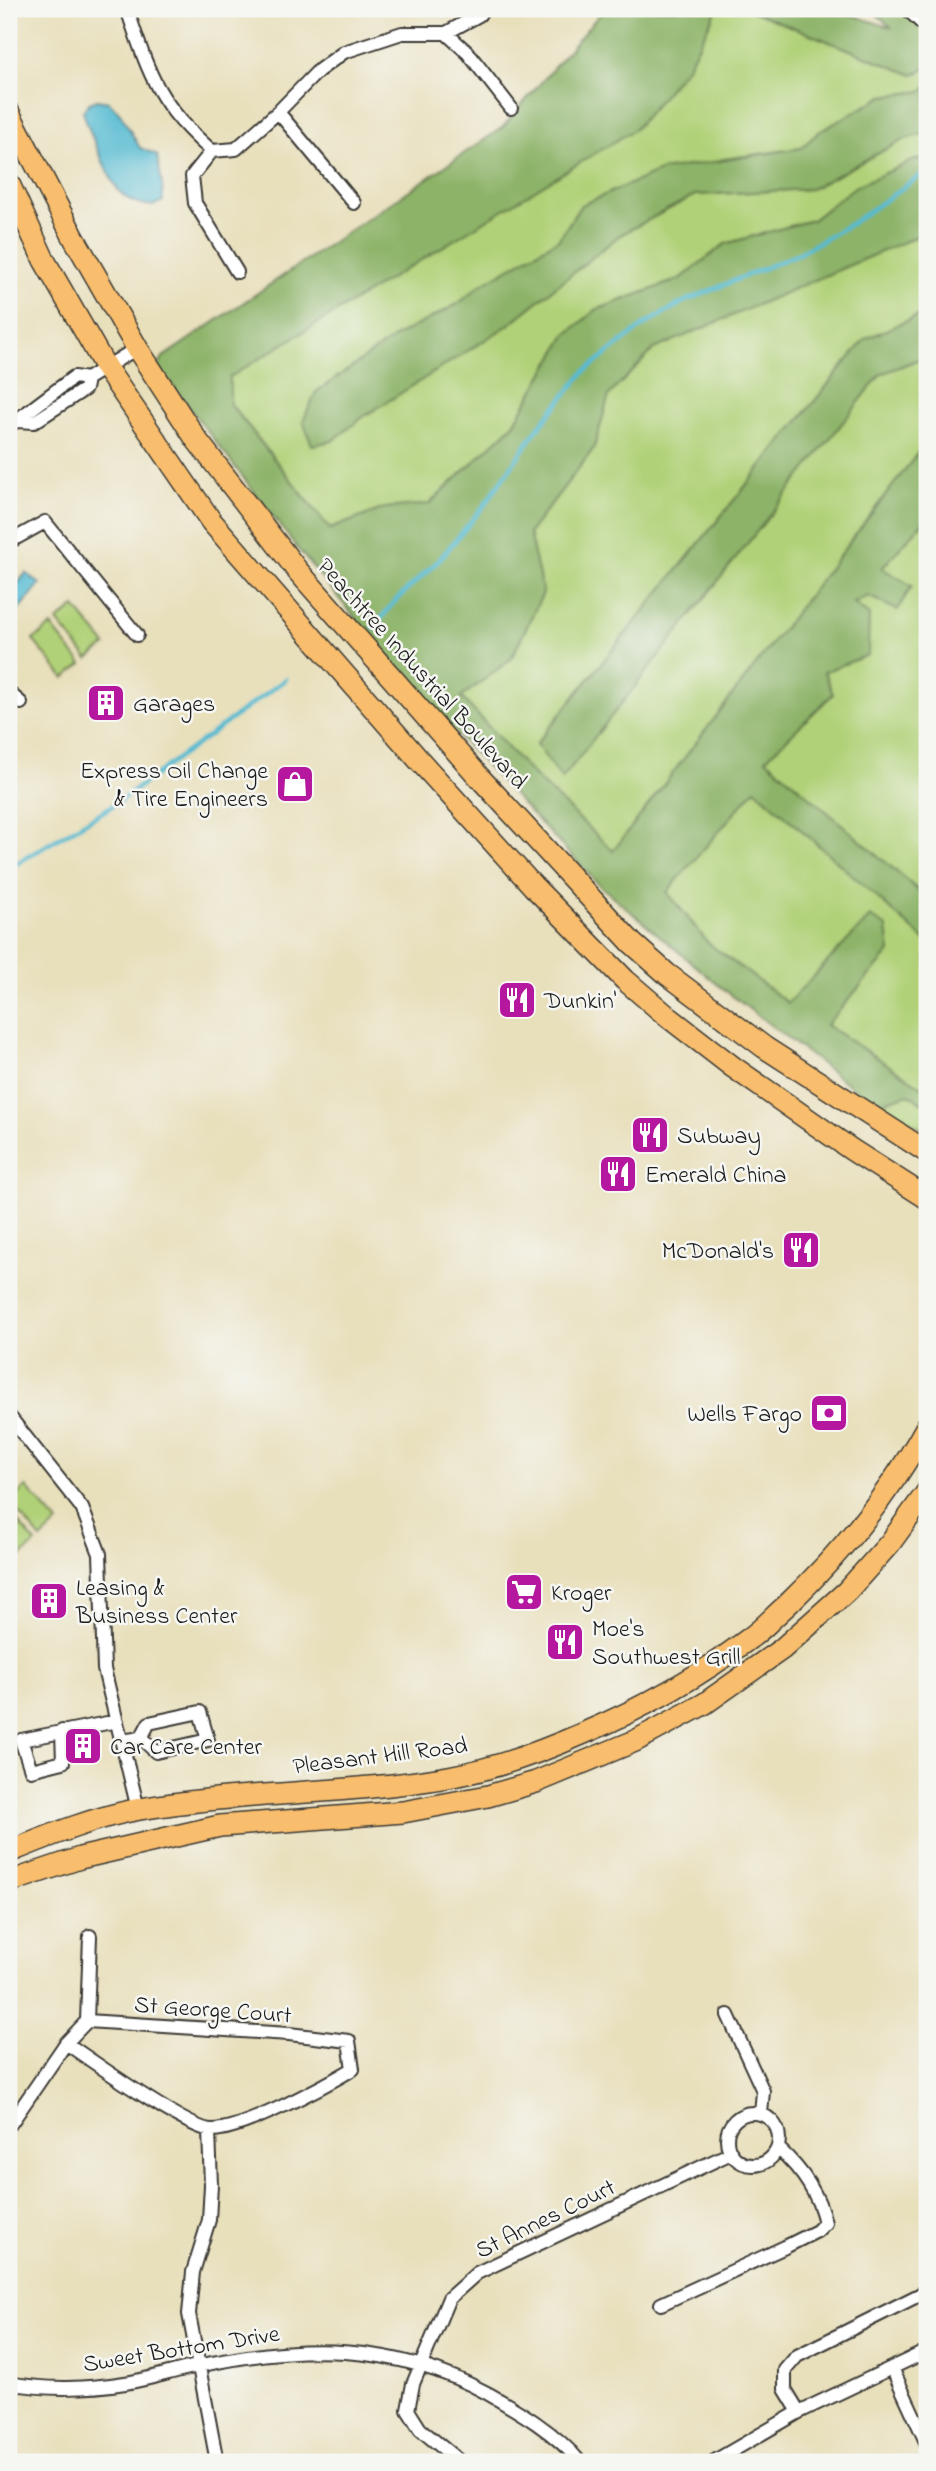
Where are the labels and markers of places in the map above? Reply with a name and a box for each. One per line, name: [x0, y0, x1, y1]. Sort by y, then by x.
building icon: Garages: [85, 682, 127, 724]
place label: Garages: [133, 688, 215, 723]
place label: Express Oil Change & Tire Engineers: [80, 755, 268, 818]
shop icon: Express Oil Change & Tire Engineers: [274, 763, 316, 805]
restaurant icon: Dunkin': [496, 979, 538, 1021]
place label: Dunkin': [543, 985, 617, 1020]
restaurant icon: Subway: [629, 1114, 671, 1156]
place label: Subway: [677, 1120, 761, 1156]
restaurant icon: Emerald China: [597, 1153, 639, 1195]
place label: Emerald China: [645, 1159, 787, 1194]
restaurant icon: McDonald's: [780, 1229, 822, 1271]
place label: McDonald's: [662, 1235, 774, 1270]
bank icon: Wells Fargo: [808, 1392, 850, 1434]
place label: Wells Fargo: [687, 1398, 802, 1433]
supermarket icon: Kroger: [503, 1571, 545, 1613]
place label: Leasing & Business Center: [75, 1572, 238, 1635]
place label: Kroger: [551, 1577, 612, 1612]
building icon: Leasing & Business Center: [28, 1580, 70, 1622]
place label: Moe's Southwest Grill: [592, 1613, 741, 1676]
restaurant icon: Moe's Southwest Grill: [544, 1621, 586, 1663]
building icon: Car Care Center: [62, 1725, 104, 1767]
place label: Car Care Center: [110, 1731, 262, 1766]

